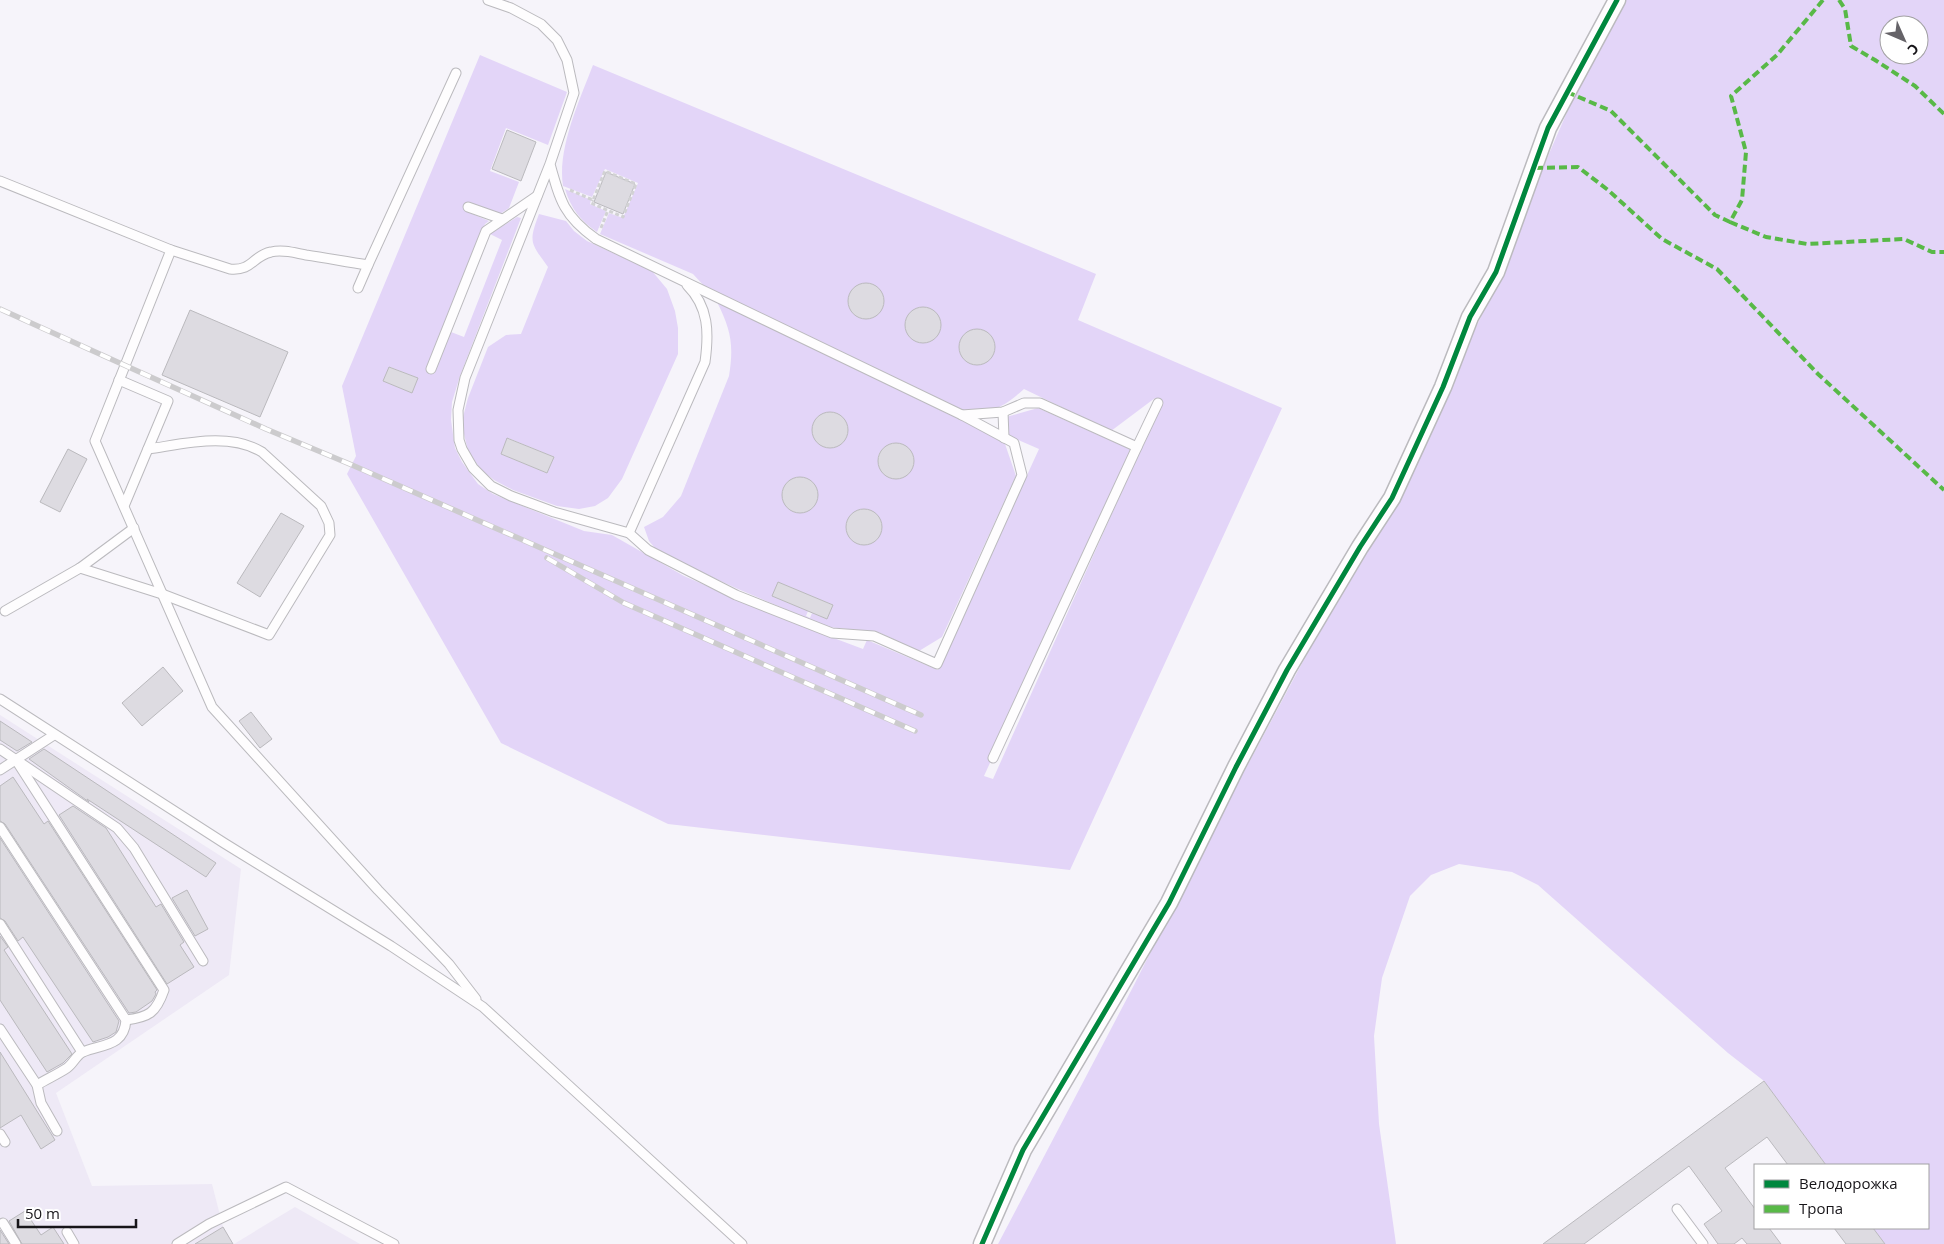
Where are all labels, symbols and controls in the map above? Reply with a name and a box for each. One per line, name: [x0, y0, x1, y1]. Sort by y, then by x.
north arrow: [1879, 15, 1929, 65]
text: С: [1904, 40, 1923, 59]
legend: [1754, 1164, 1929, 1229]
text: Велодорожка: [1799, 1173, 1898, 1193]
scale bar: [18, 1196, 135, 1228]
text: Тропа: [1799, 1198, 1843, 1218]
text: 50 m: [25, 1203, 60, 1223]

